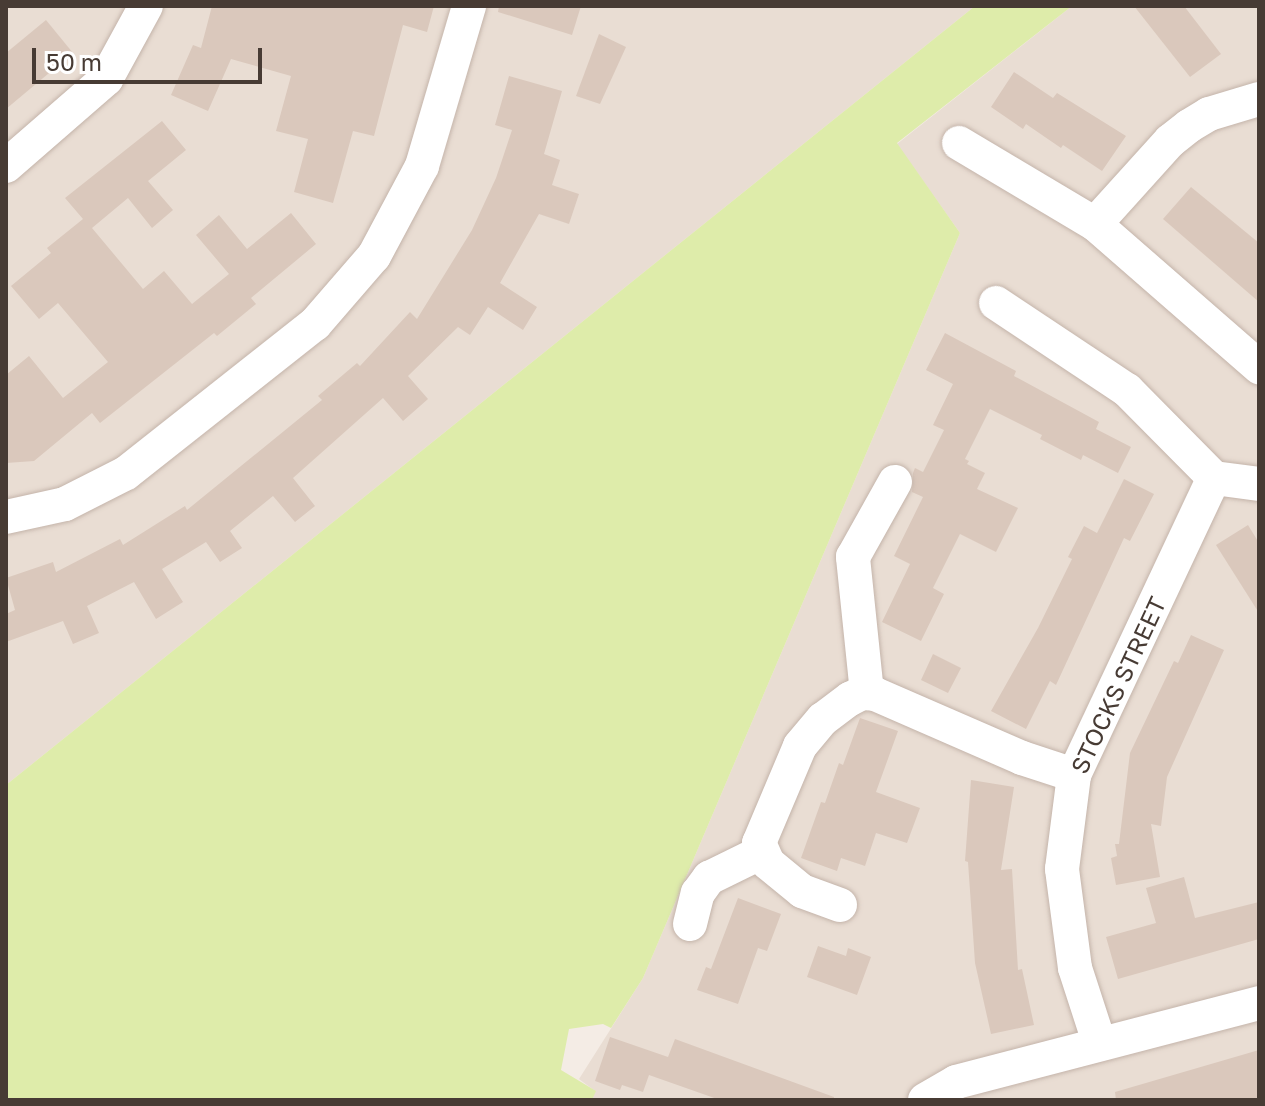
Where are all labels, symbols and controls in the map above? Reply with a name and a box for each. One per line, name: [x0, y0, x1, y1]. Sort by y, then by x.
scale bar: [36, 32, 266, 82]
text: 50 m: [46, 47, 102, 76]
street label: STOCKS STREET: [1064, 592, 1172, 778]

